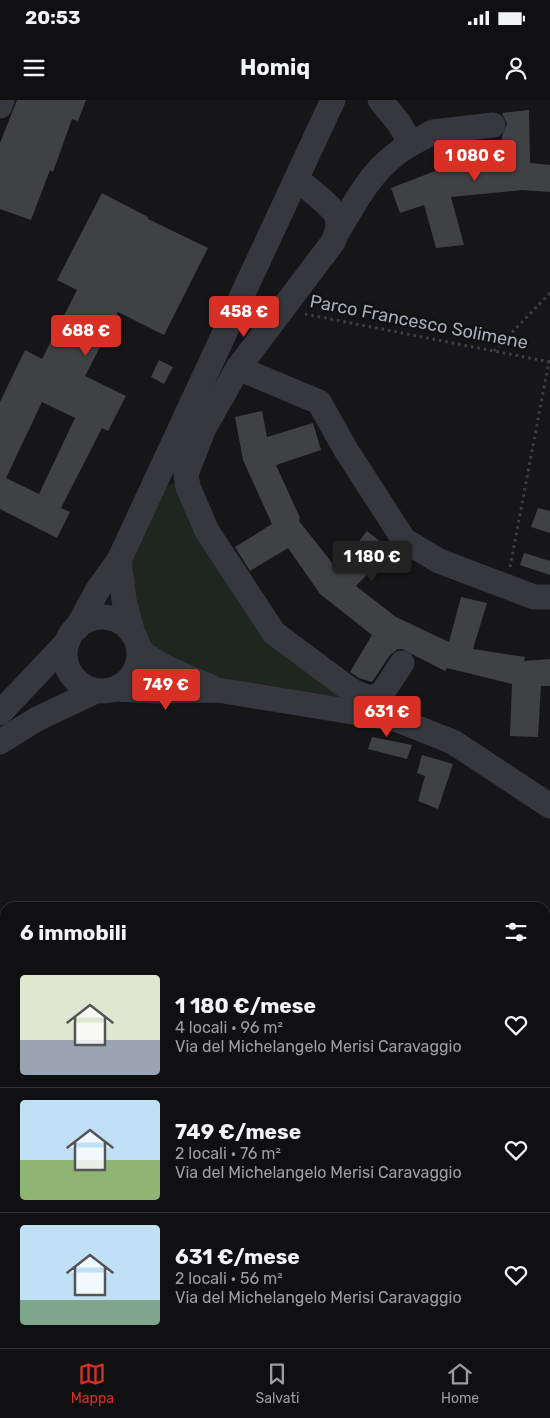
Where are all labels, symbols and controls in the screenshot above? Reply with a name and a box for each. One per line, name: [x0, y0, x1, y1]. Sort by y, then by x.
text: 20:53: [25, 6, 81, 29]
icon: menu: [20, 54, 48, 82]
text: Homiq: [240, 54, 310, 81]
icon: person: [502, 54, 530, 82]
pin: 1 080 €: [429, 139, 521, 182]
text: 1 080 €: [445, 146, 505, 165]
street label: Parco Francesco Solimene: [308, 290, 530, 354]
pin: 458 €: [209, 296, 279, 338]
text: 458 €: [220, 302, 268, 321]
pin: 688 €: [51, 314, 121, 357]
text: 688 €: [62, 321, 110, 340]
pin: 1 180 €: [326, 540, 418, 583]
text: 1 180 €: [344, 547, 401, 566]
pin: 749 €: [131, 668, 201, 711]
text: 749 €: [143, 675, 189, 694]
pin: 631 €: [352, 696, 422, 738]
text: 631 €: [365, 702, 409, 721]
icon: filters: [502, 918, 530, 946]
text: 6 immobili: [20, 920, 127, 945]
text: 1 180 €/mese: [175, 993, 316, 1018]
icon: home: [60, 995, 120, 1055]
icon: heart: [502, 1011, 530, 1039]
text: 4 locali · 96 m²: [175, 1018, 283, 1037]
text: Via del Michelangelo Merisi Caravaggio: [175, 1037, 462, 1056]
text: 749 €/mese: [175, 1119, 301, 1144]
icon: home: [60, 1120, 120, 1180]
icon: heart: [502, 1136, 530, 1164]
text: 2 locali · 76 m²: [175, 1144, 281, 1163]
text: Via del Michelangelo Merisi Caravaggio: [175, 1163, 462, 1182]
text: 631 €/mese: [175, 1244, 300, 1269]
icon: home: [60, 1245, 120, 1305]
icon: heart: [502, 1261, 530, 1289]
text: 2 locali · 56 m²: [175, 1269, 283, 1288]
text: Via del Michelangelo Merisi Caravaggio: [175, 1288, 462, 1307]
tab: Mappa: [71, 1360, 114, 1407]
tab: Salvati: [256, 1360, 299, 1407]
tab: Home: [441, 1360, 479, 1407]

